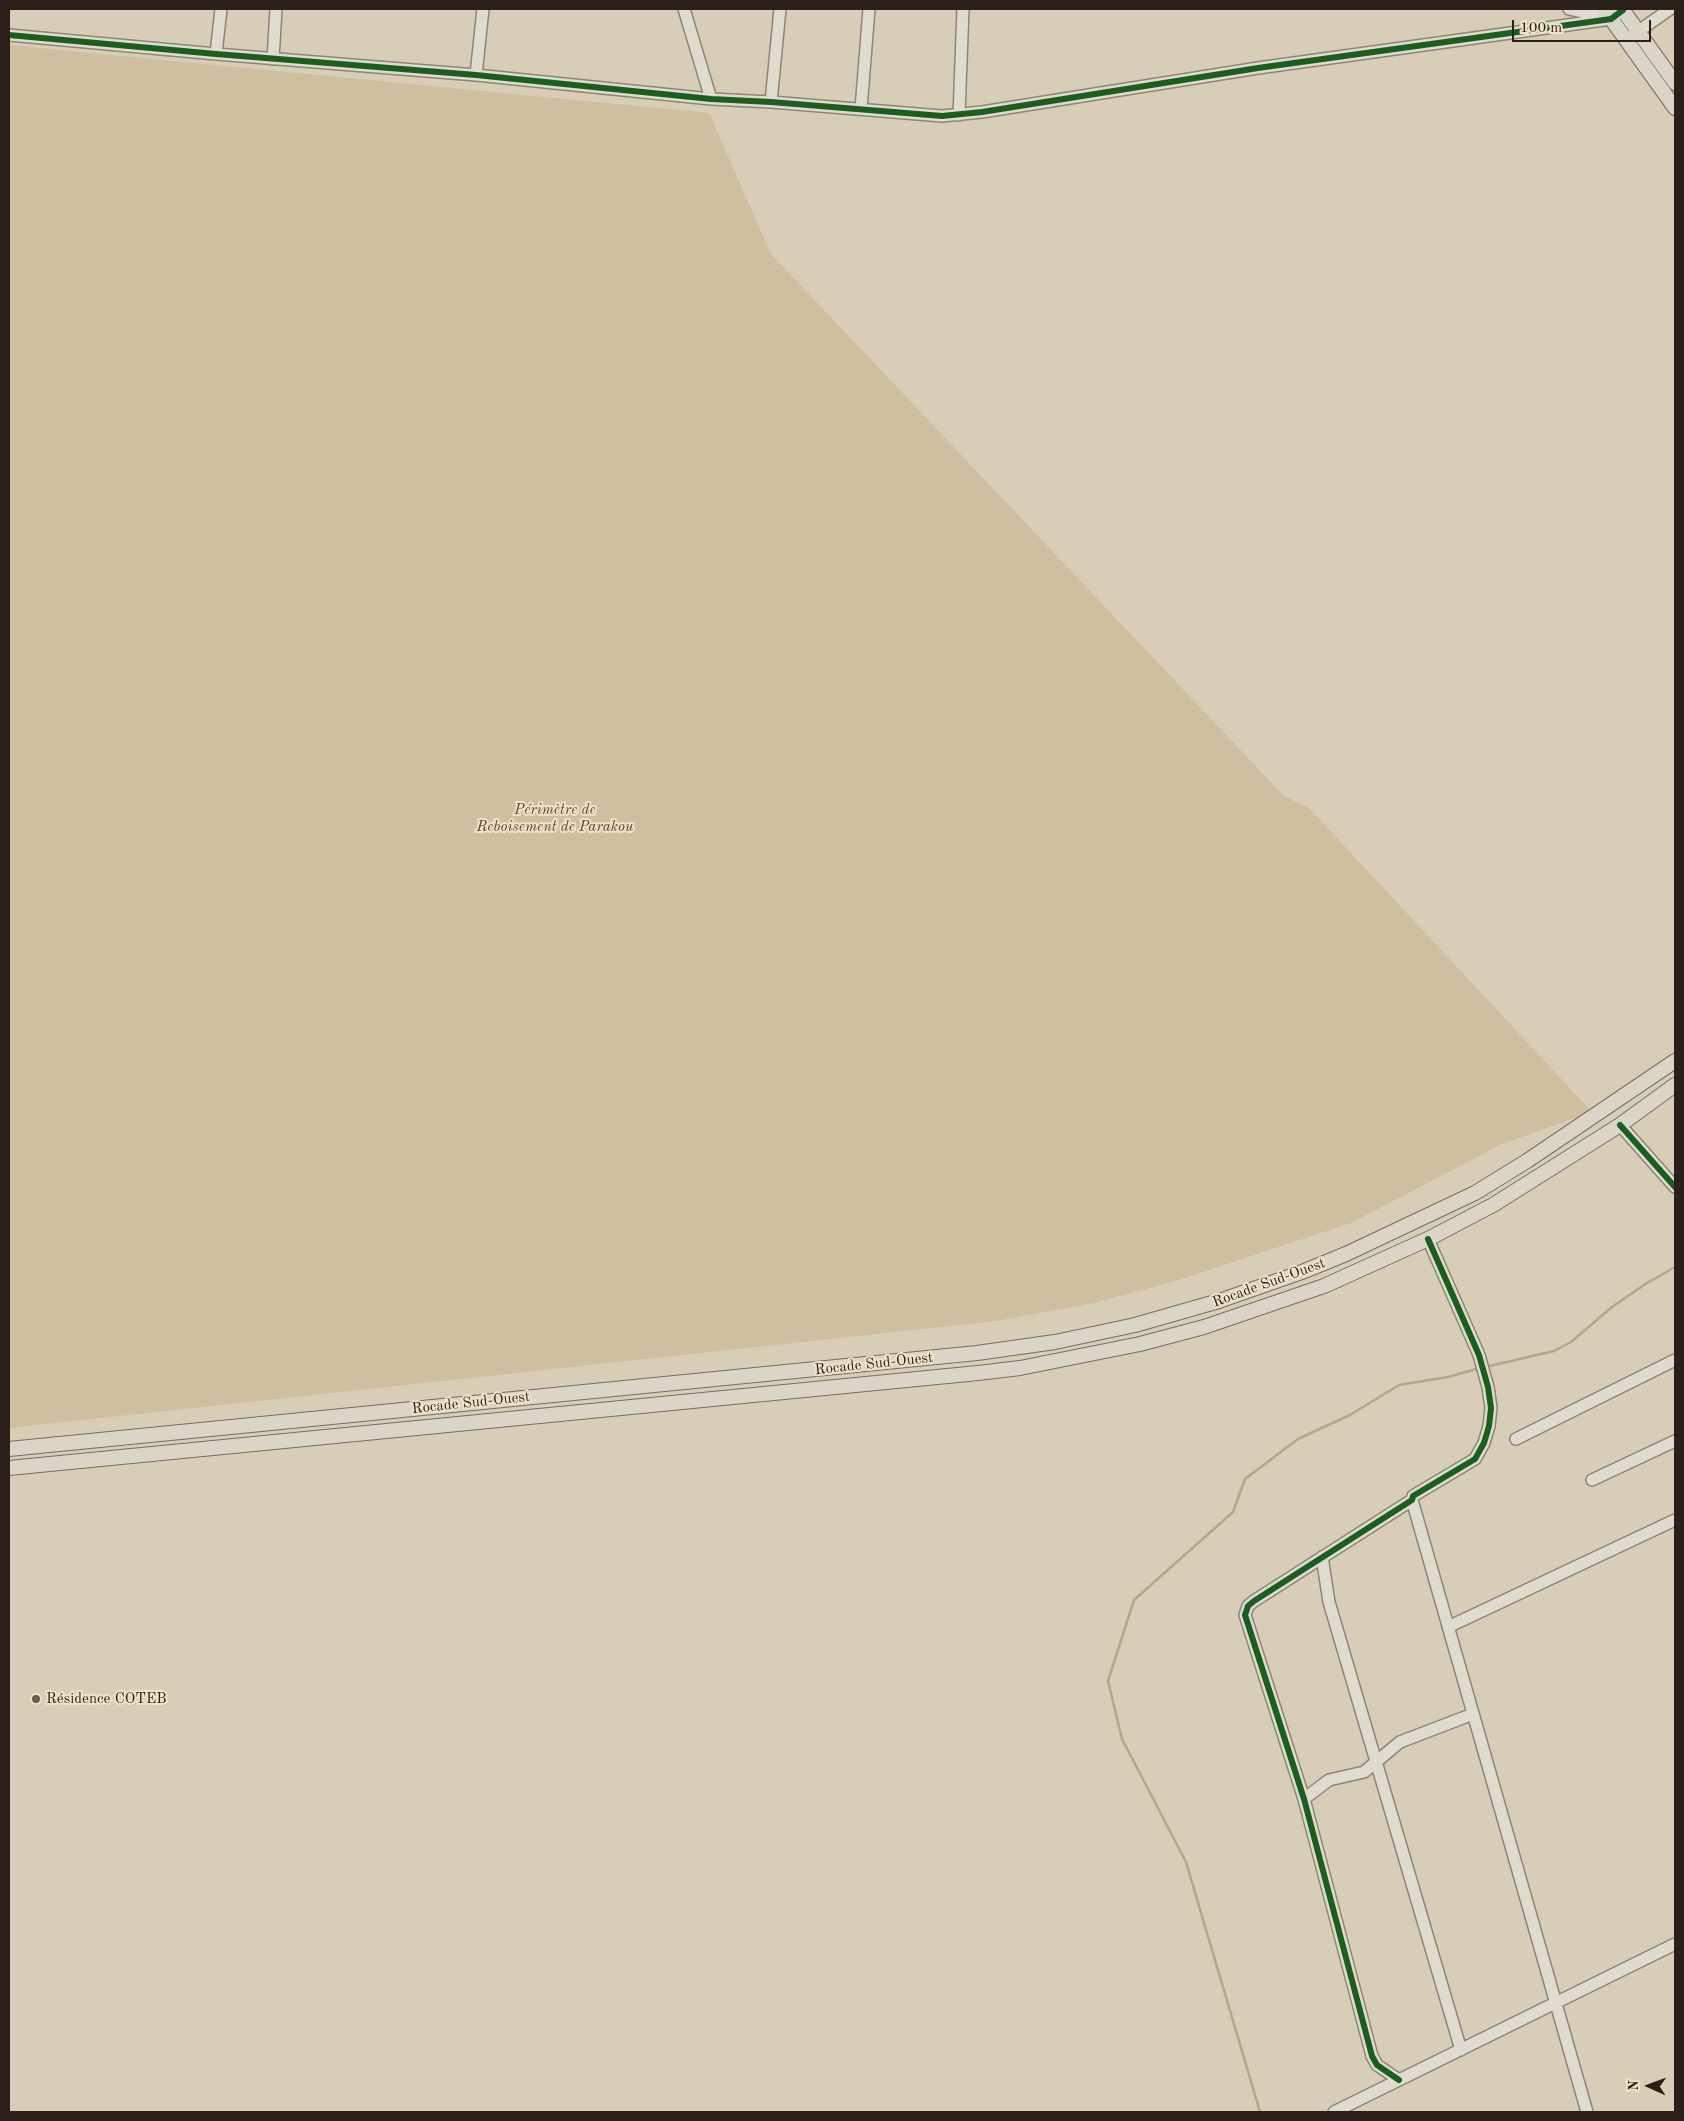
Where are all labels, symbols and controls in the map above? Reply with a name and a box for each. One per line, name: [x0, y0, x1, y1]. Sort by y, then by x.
scale bar: [1514, 10, 1653, 42]
text: 100 m: [1520, 21, 1562, 36]
park label: Périmètre de Reboisement de Parakou: [476, 801, 634, 836]
street label: Rocade Sud-Ouest: [1210, 1254, 1328, 1312]
street label: Rocade Sud-Ouest: [814, 1349, 934, 1379]
street label: Rocade Sud-Ouest: [411, 1388, 531, 1418]
place label: Résidence COTEB: [46, 1690, 167, 1708]
marker: Résidence COTEB: [30, 1693, 42, 1705]
north arrow: [1624, 2061, 1674, 2111]
text: N: [1627, 2080, 1641, 2091]

